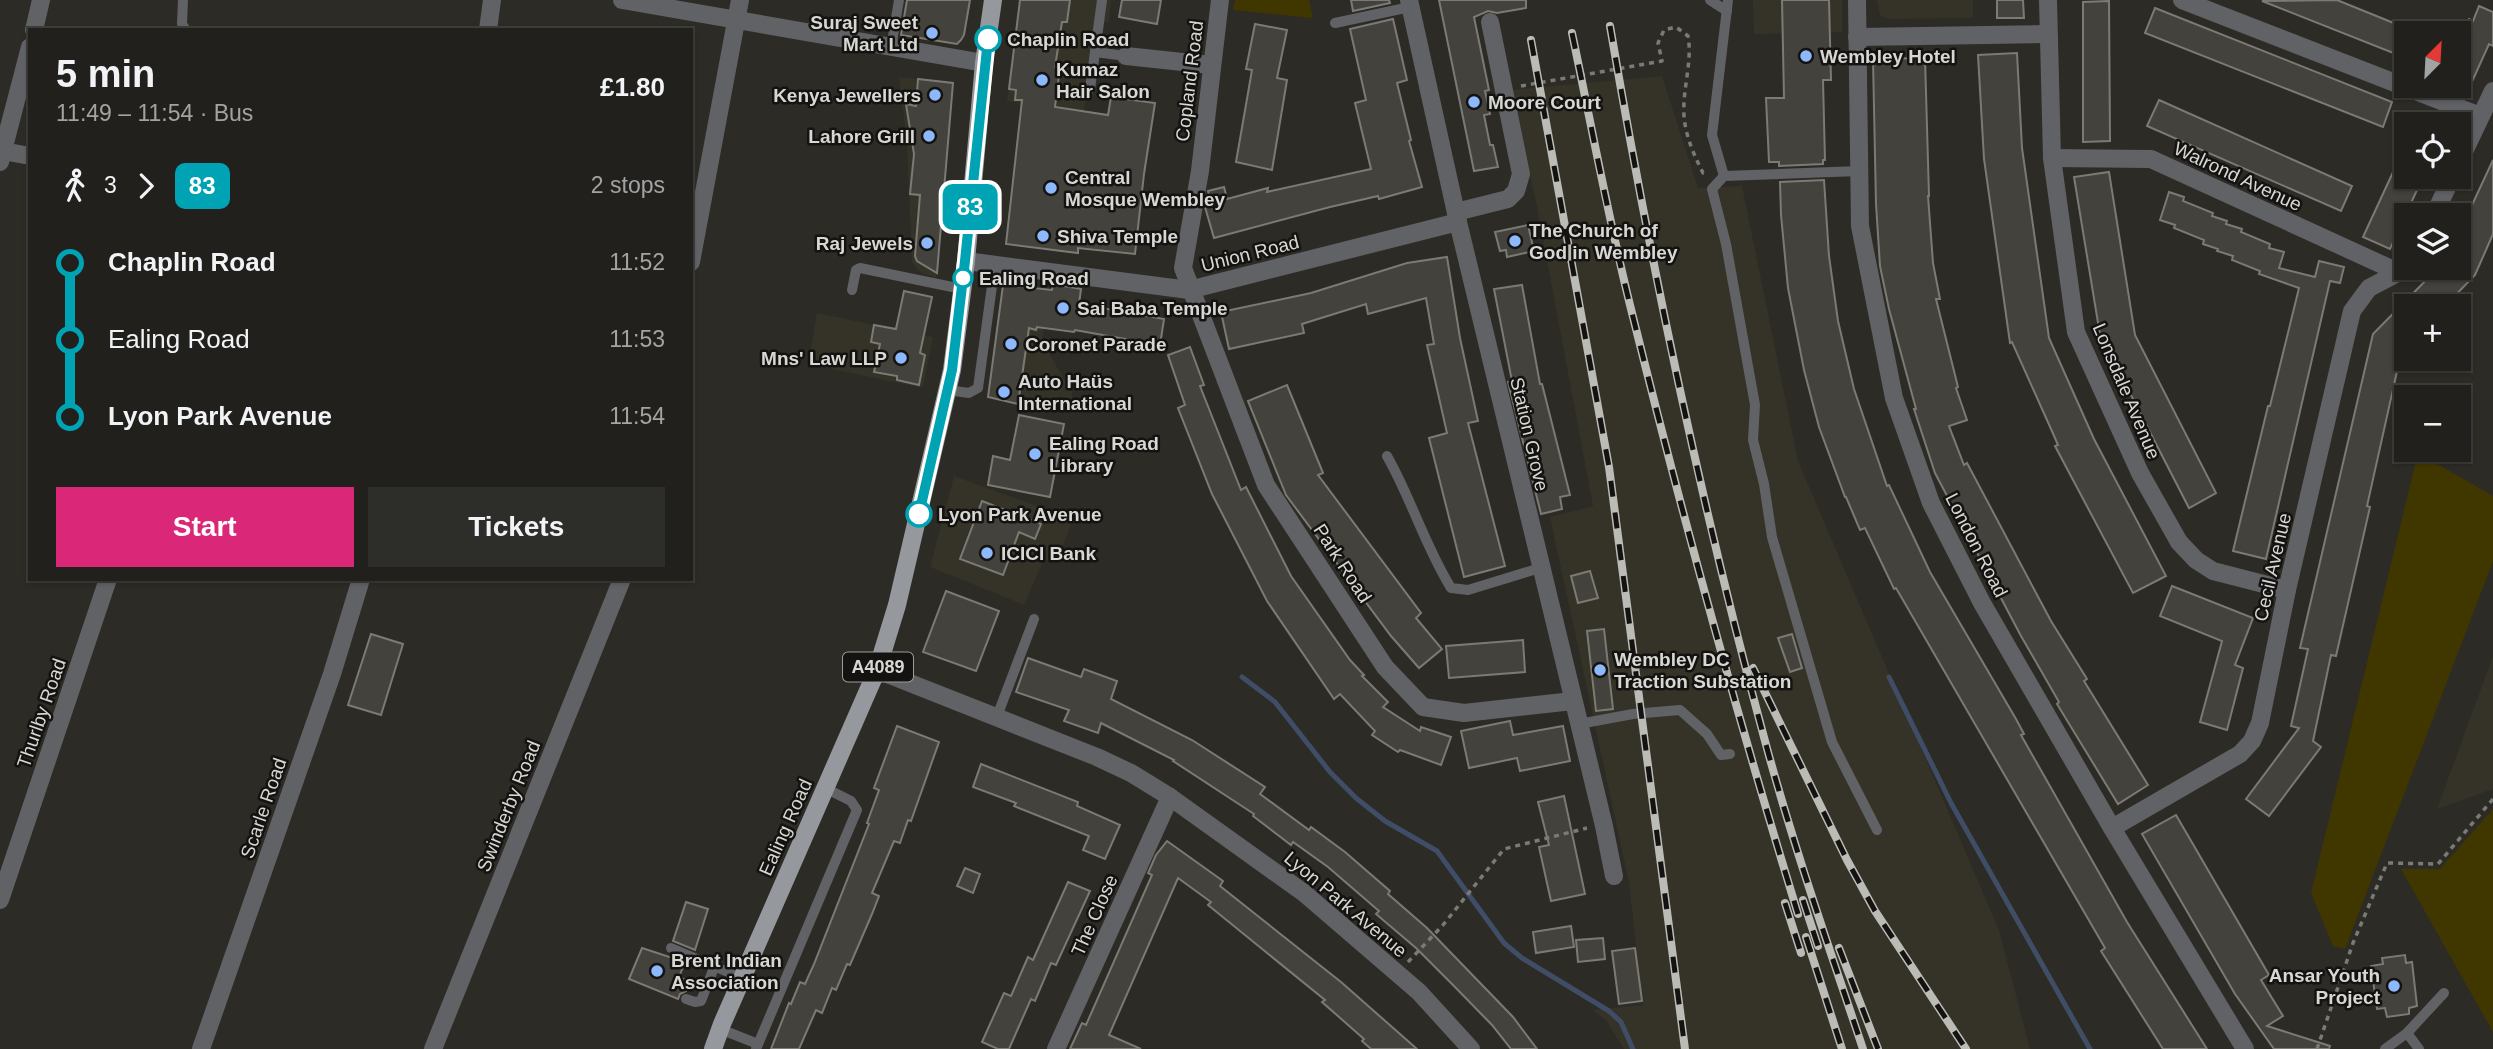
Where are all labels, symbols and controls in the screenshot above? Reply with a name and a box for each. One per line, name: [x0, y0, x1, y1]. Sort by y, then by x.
place label: Suraj Sweet Mart Ltd: [810, 12, 919, 55]
street label: Copland Road: [1172, 19, 1207, 143]
north arrow: [2394, 21, 2471, 98]
map controls: [2394, 21, 2471, 462]
marker: Suraj Sweet Mart Ltd: [924, 25, 940, 41]
marker: Chaplin Road: [975, 26, 1001, 52]
place label: Chaplin Road: [1007, 29, 1129, 50]
place label: Wembley Hotel: [1820, 46, 1956, 67]
marker: Wembley Hotel: [1798, 48, 1814, 64]
text: 5 min: [56, 53, 155, 95]
place label: Kumaz Hair Salon: [1056, 59, 1150, 102]
text: £1.80: [600, 72, 665, 102]
marker: Kumaz Hair Salon: [1034, 72, 1050, 88]
place label: Kenya Jewellers: [773, 85, 921, 106]
marker: Kenya Jewellers: [927, 87, 943, 103]
place label: Moore Court: [1488, 92, 1602, 113]
marker: Moore Court: [1466, 94, 1482, 110]
text: 11:49 – 11:54 · Bus: [56, 100, 253, 126]
button: locate: [2394, 112, 2471, 189]
place label: Lahore Grill: [808, 126, 915, 147]
marker: Lahore Grill: [921, 128, 937, 144]
street label: Walrond Avenue: [2171, 138, 2305, 215]
icon: walk: [56, 167, 94, 205]
icon: forward: [127, 167, 165, 205]
place label: Central Mosque Wembley: [1065, 167, 1226, 210]
text: 3: [104, 172, 117, 198]
text: 83: [189, 172, 216, 199]
text: 2 stops: [591, 172, 665, 198]
marker: Central Mosque Wembley: [1043, 180, 1059, 196]
line badge: 83: [939, 184, 1002, 230]
text: 83: [957, 193, 983, 220]
button: layers: [2394, 203, 2471, 280]
place label: The Church of God in Wembley: [1529, 220, 1678, 263]
place label: Shiva Temple: [1057, 226, 1178, 247]
marker: Shiva Temple: [1035, 228, 1051, 244]
street label: Union Road: [1199, 231, 1301, 276]
place label: Raj Jewels: [816, 233, 913, 254]
marker: The Church of God in Wembley: [1507, 233, 1523, 249]
marker: Raj Jewels: [919, 235, 935, 251]
text: Chaplin Road: [108, 247, 276, 277]
text: 11:52: [609, 249, 665, 275]
marker: Ealing Road: [953, 268, 973, 288]
place label: Ealing Road: [979, 268, 1089, 289]
button: +: [2394, 294, 2471, 371]
place label: Sai Baba Temple: [1077, 298, 1228, 319]
marker: Sai Baba Temple: [1055, 300, 1071, 316]
street label: Lonsdale Avenue: [2088, 320, 2165, 462]
text: Ealing Road: [108, 324, 250, 354]
text: 11:53: [609, 326, 665, 352]
place label: Coronet Parade: [1025, 334, 1166, 355]
marker: Coronet Parade: [1003, 336, 1019, 352]
place label: Mns' Law LLP: [761, 348, 887, 369]
marker: Mns' Law LLP: [893, 350, 909, 366]
place label: Auto Haüs International: [1018, 371, 1132, 414]
street label: Station Grove: [1506, 375, 1553, 493]
marker: Auto Haüs International: [996, 384, 1012, 400]
button: −: [2394, 385, 2471, 462]
text: Lyon Park Avenue: [108, 401, 332, 431]
text: 11:54: [609, 403, 665, 429]
place label: Ealing Road Library: [1049, 433, 1159, 476]
marker: Ealing Road Library: [1027, 446, 1043, 462]
button: Start: [56, 487, 354, 567]
button: Tickets: [368, 487, 665, 567]
street label: London Road: [1941, 490, 2012, 601]
marker: Lyon Park Avenue: [906, 501, 932, 527]
place label: Lyon Park Avenue: [938, 504, 1102, 525]
street label: Cecil Avenue: [2250, 511, 2295, 623]
street label: Park Road: [1309, 520, 1376, 607]
place label: ICICI Bank: [1001, 543, 1096, 564]
marker: ICICI Bank: [979, 545, 995, 561]
place label: Wembley DC Traction Substation: [1614, 649, 1791, 692]
road number: A4089: [843, 652, 913, 682]
street label: Thurlby Road: [13, 656, 70, 771]
marker: Wembley DC Traction Substation: [1592, 662, 1608, 678]
street label: Swinderby Road: [473, 738, 544, 875]
street label: Scarle Road: [237, 755, 290, 861]
street label: Ealing Road: [755, 776, 816, 879]
street label: Lyon Park Avenue: [1280, 847, 1411, 962]
street label: The Close: [1067, 871, 1122, 959]
place label: Brent Indian Association: [671, 950, 782, 993]
marker: Brent Indian Association: [649, 963, 665, 979]
place label: Ansar Youth Project: [2269, 965, 2381, 1008]
marker: Ansar Youth Project: [2386, 978, 2402, 994]

